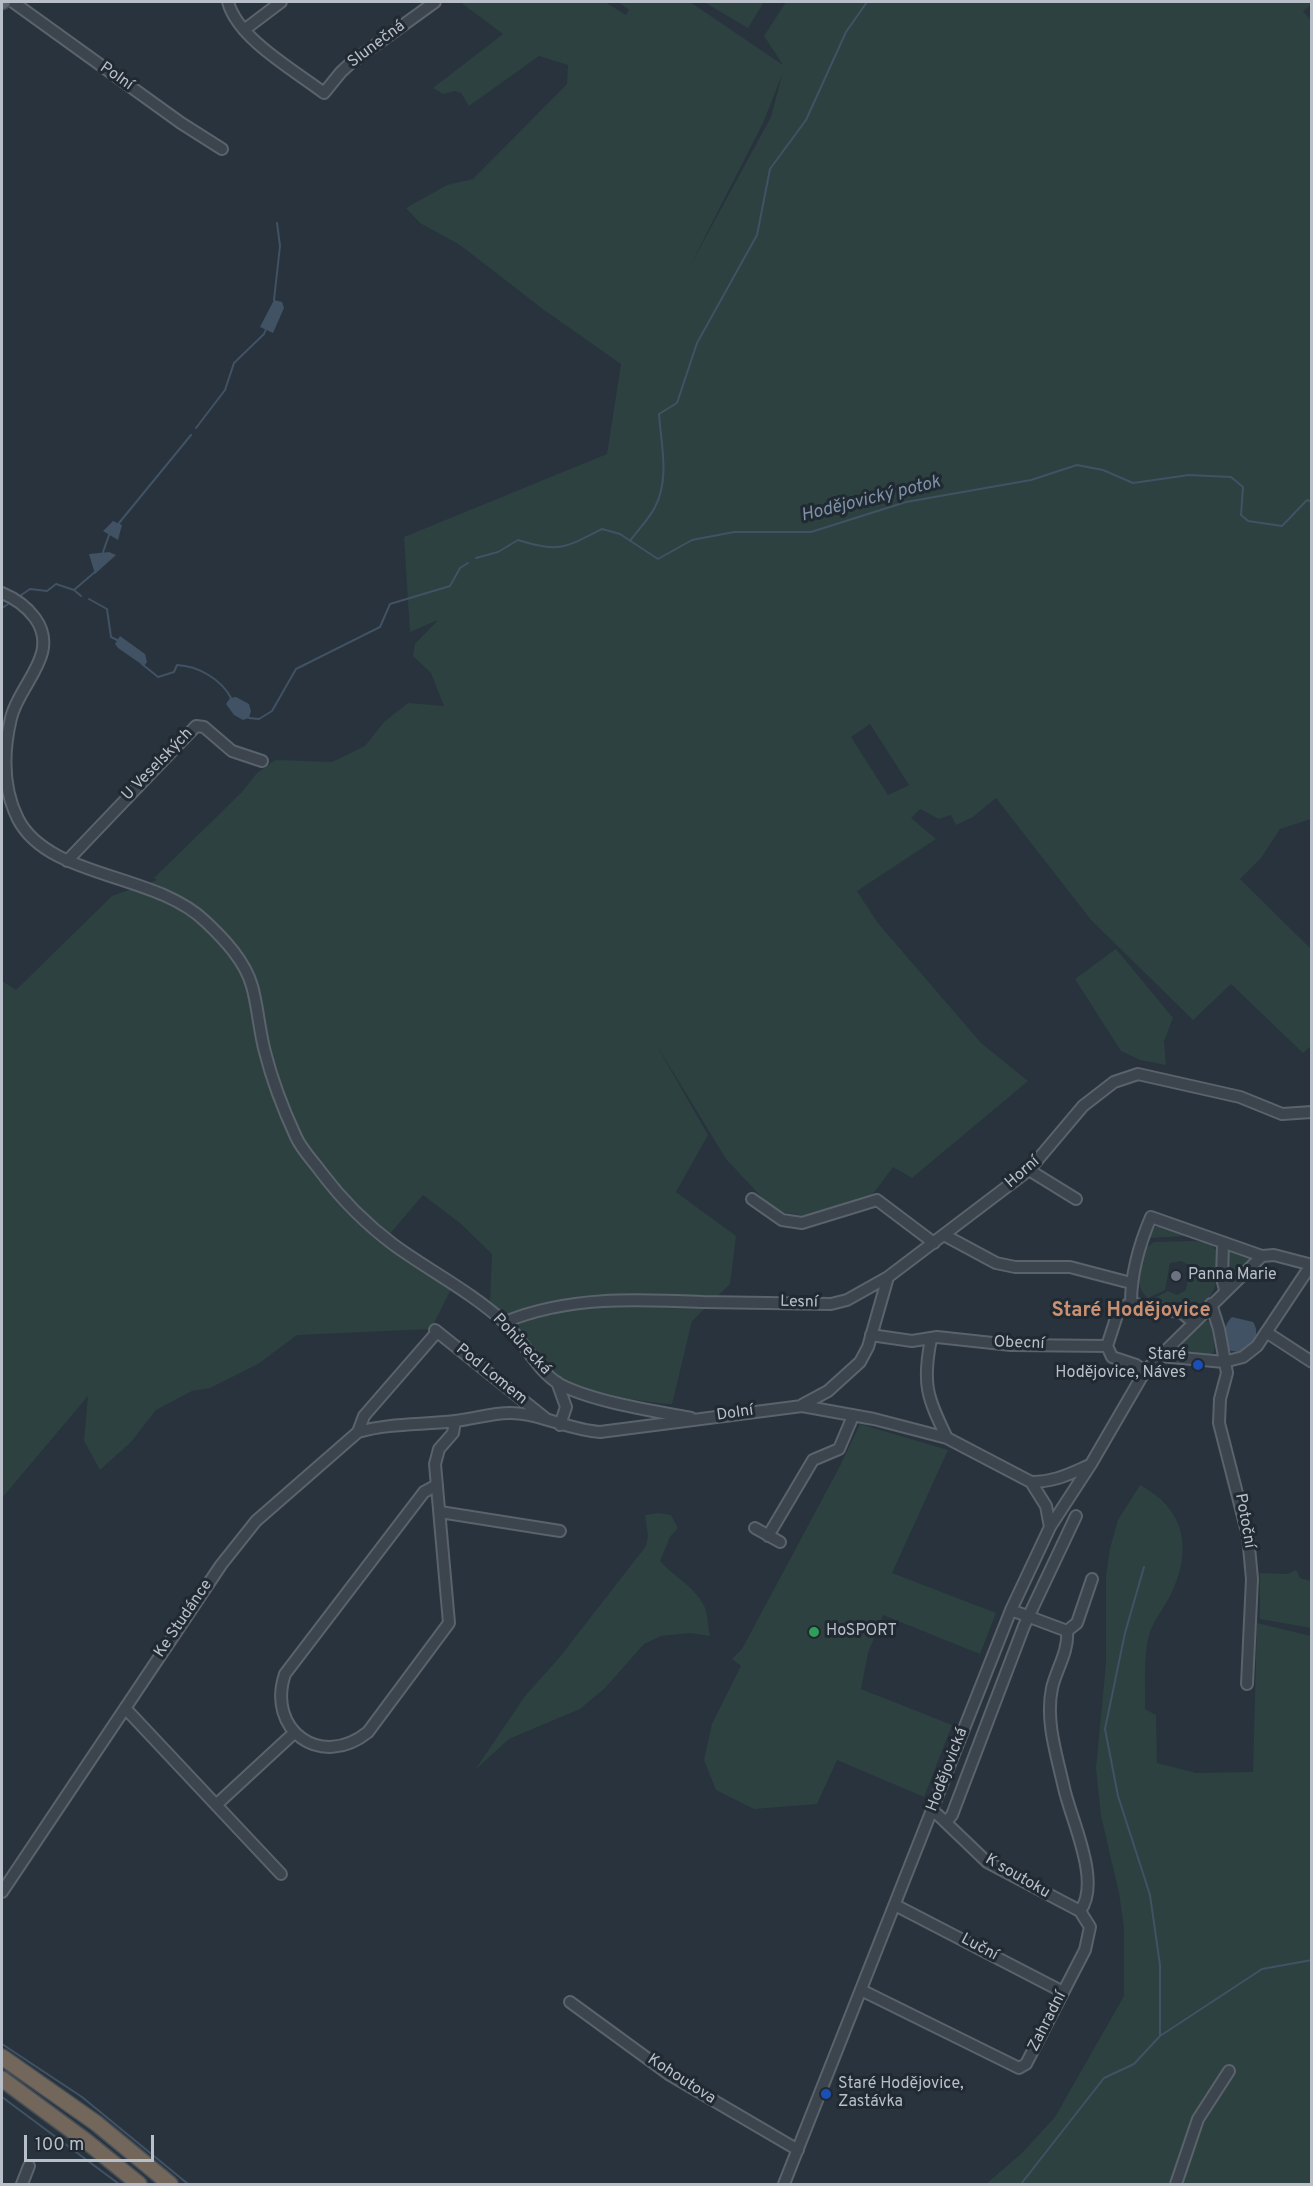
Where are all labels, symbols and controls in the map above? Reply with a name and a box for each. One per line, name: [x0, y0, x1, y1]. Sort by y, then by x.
street label: Slunečná: [345, 17, 409, 73]
street label: Polní: [96, 59, 136, 95]
water label: Hodějovický potok: [799, 472, 943, 528]
street label: U Veselských: [119, 725, 197, 805]
street label: Horní: [1002, 1153, 1044, 1193]
place label: Panna Marie: [1188, 1266, 1277, 1286]
marker: Panna Marie: [1169, 1269, 1183, 1283]
street label: Lesní: [780, 1293, 818, 1313]
district label: Staré Hodějovice: [1051, 1300, 1211, 1324]
street label: Pohůrecká: [488, 1310, 554, 1380]
street label: Obecní: [993, 1334, 1045, 1354]
street label: Pod Lomem: [452, 1340, 530, 1410]
place label: Staré Hodějovice, Náves: [1055, 1346, 1186, 1384]
marker: Staré Hodějovice, Náves: [1191, 1358, 1205, 1372]
street label: Dolní: [715, 1402, 755, 1426]
street label: Potoční: [1230, 1492, 1258, 1550]
street label: Ke Studánce: [151, 1576, 217, 1662]
place label: HoSPORT: [826, 1622, 897, 1642]
marker: HoSPORT: [807, 1625, 821, 1639]
street label: Hodějovická: [923, 1725, 973, 1815]
street label: K soutoku: [981, 1851, 1053, 1903]
street label: Luční: [957, 1930, 1001, 1966]
street label: Zahradní: [1025, 1989, 1071, 2055]
street label: Kohoutova: [643, 2051, 719, 2109]
place label: Staré Hodějovice, Zastávka: [838, 2075, 964, 2113]
marker: Staré Hodějovice, Zastávka: [819, 2087, 833, 2101]
scale bar: [27, 2123, 158, 2161]
text: 100 m: [35, 2134, 84, 2157]

